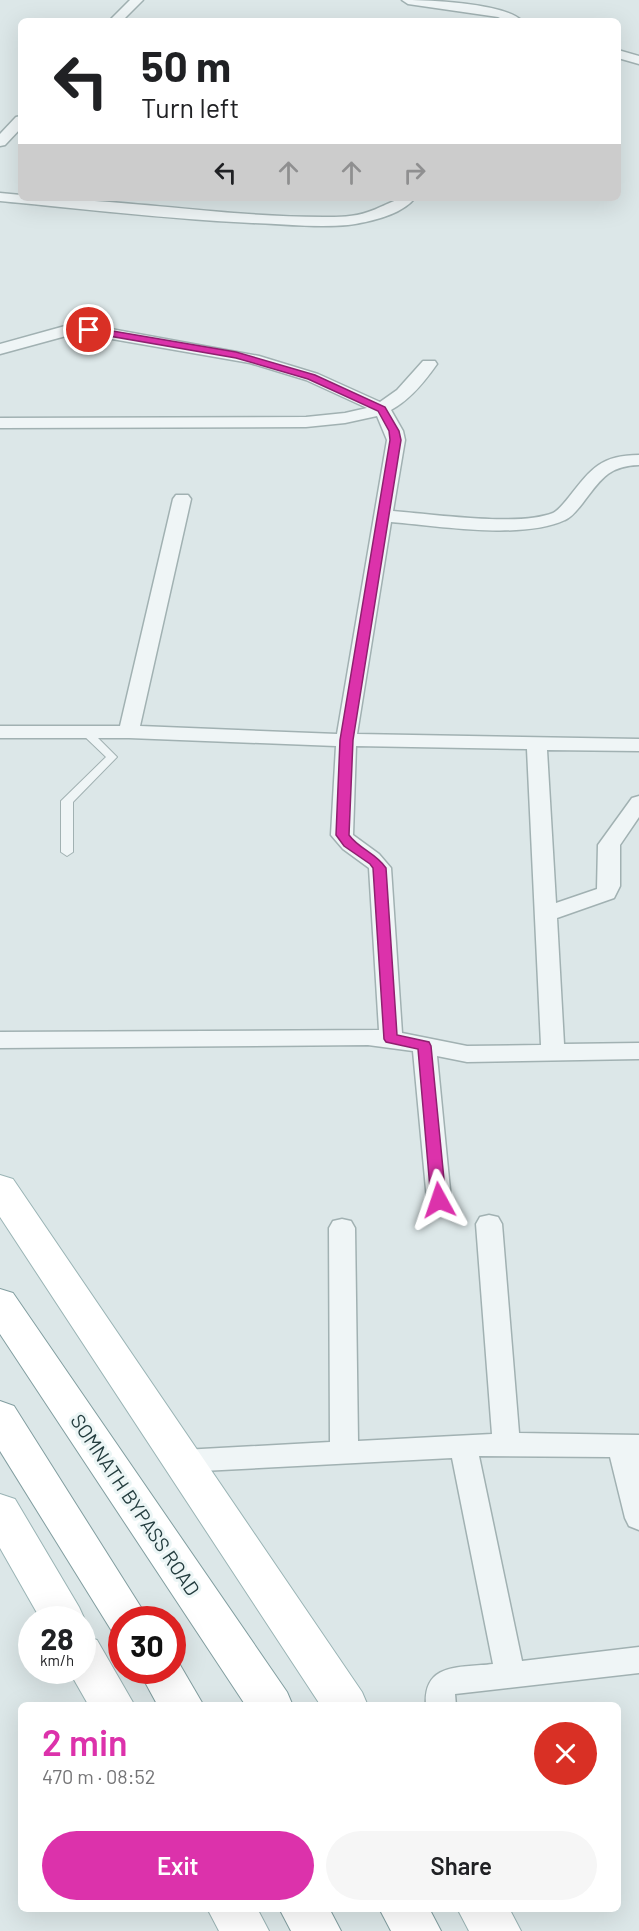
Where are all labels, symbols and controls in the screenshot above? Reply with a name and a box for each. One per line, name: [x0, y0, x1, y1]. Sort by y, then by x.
text: 50 m: [141, 40, 231, 90]
icon: left: [42, 42, 120, 120]
text: Turn left: [141, 91, 239, 123]
icon: left: [209, 156, 242, 189]
icon: ahead: [272, 156, 305, 189]
icon: ahead: [335, 156, 368, 189]
icon: right: [398, 156, 431, 189]
pin: [63, 304, 114, 355]
icon: arrive: [72, 313, 105, 346]
position arrow: [407, 1168, 471, 1232]
street label: SOMNATH BYPASS ROAD: [66, 1409, 206, 1600]
speed limit sign: 30: [108, 1606, 186, 1684]
text: 28: [40, 1620, 74, 1656]
text: km/h: [40, 1651, 74, 1669]
text: 2 min: [42, 1720, 128, 1763]
button: close: [534, 1722, 597, 1785]
text: 470 m · 08:52: [42, 1764, 155, 1788]
button: Exit: [42, 1831, 314, 1900]
button: Share: [326, 1831, 597, 1900]

